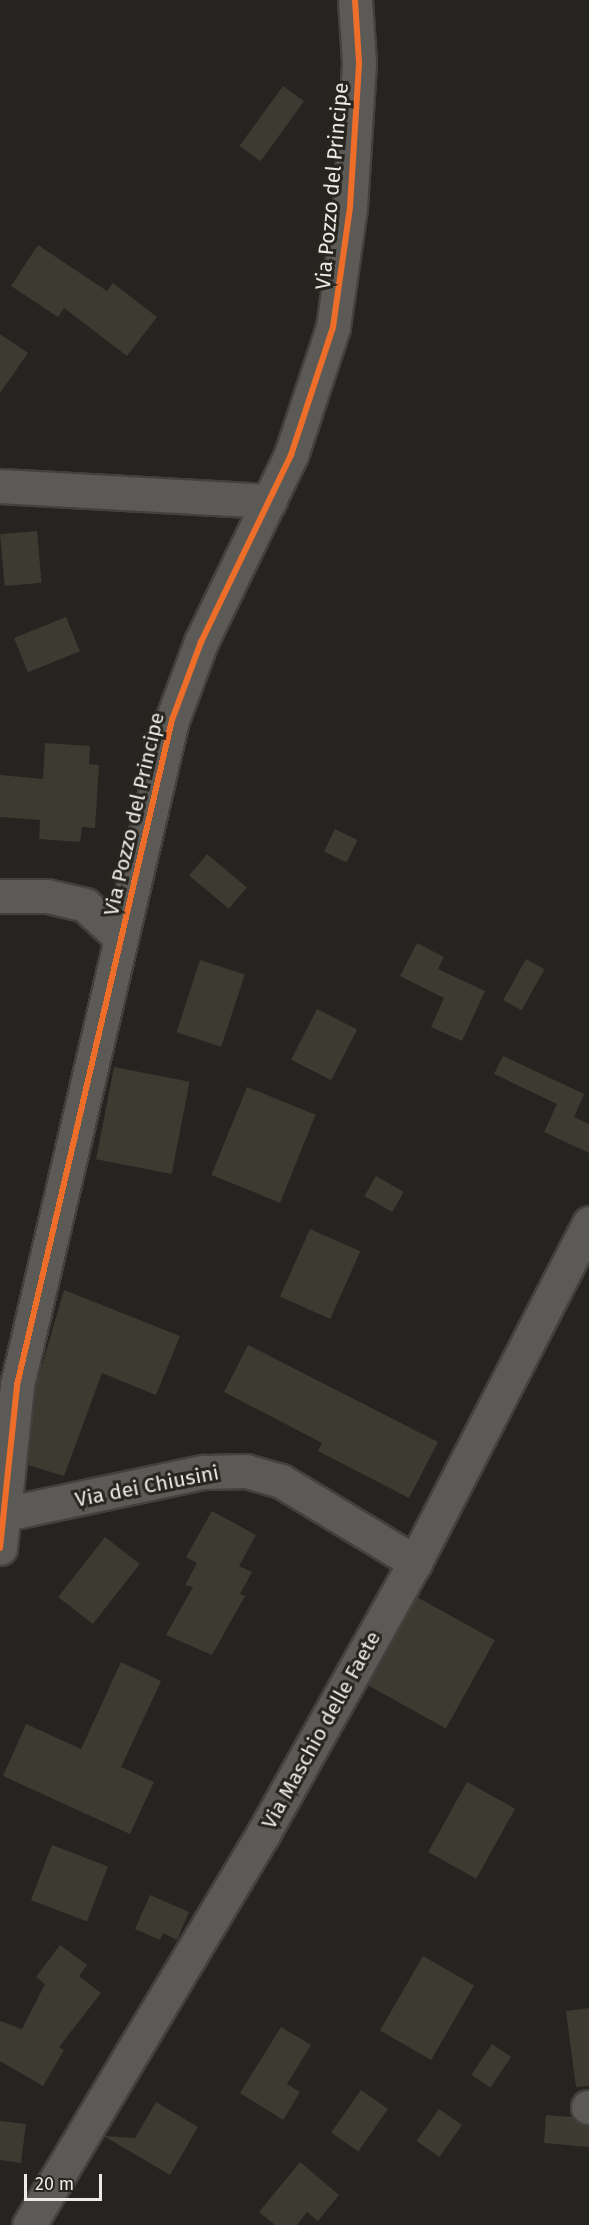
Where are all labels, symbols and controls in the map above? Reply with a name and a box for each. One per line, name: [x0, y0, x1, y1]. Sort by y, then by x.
street label: Via Pozzo del Principe: [310, 81, 354, 291]
street label: Via Pozzo del Principe: [98, 710, 170, 918]
street label: Via dei Chiusini: [73, 1460, 221, 1512]
street label: Via Maschio delle Faete: [256, 1627, 386, 1833]
scale bar: [27, 2162, 105, 2200]
text: 20 m: [35, 2173, 74, 2195]

